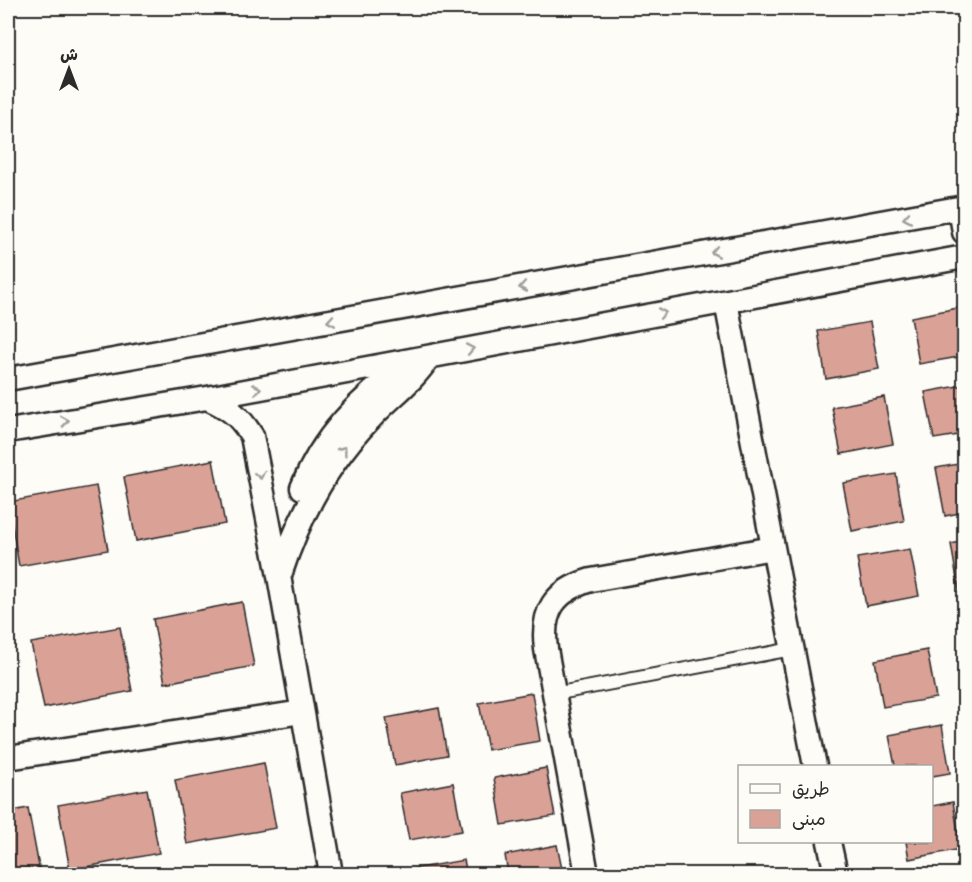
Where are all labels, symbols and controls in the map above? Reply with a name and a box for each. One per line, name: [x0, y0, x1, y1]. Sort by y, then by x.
north arrow: [39, 39, 99, 99]
text: ش: [60, 45, 78, 65]
one-way arrow: [902, 211, 912, 223]
one-way arrow: [710, 245, 720, 258]
one-way arrow: [518, 280, 528, 292]
one-way arrow: [657, 308, 666, 320]
one-way arrow: [326, 314, 336, 327]
one-way arrow: [464, 343, 474, 356]
one-way arrow: [253, 383, 262, 395]
one-way arrow: [61, 416, 70, 428]
one-way arrow: [336, 445, 347, 456]
one-way arrow: [253, 469, 266, 479]
legend: [738, 765, 933, 843]
text: طريق: [792, 778, 830, 800]
text: مبنى: [792, 808, 826, 830]

